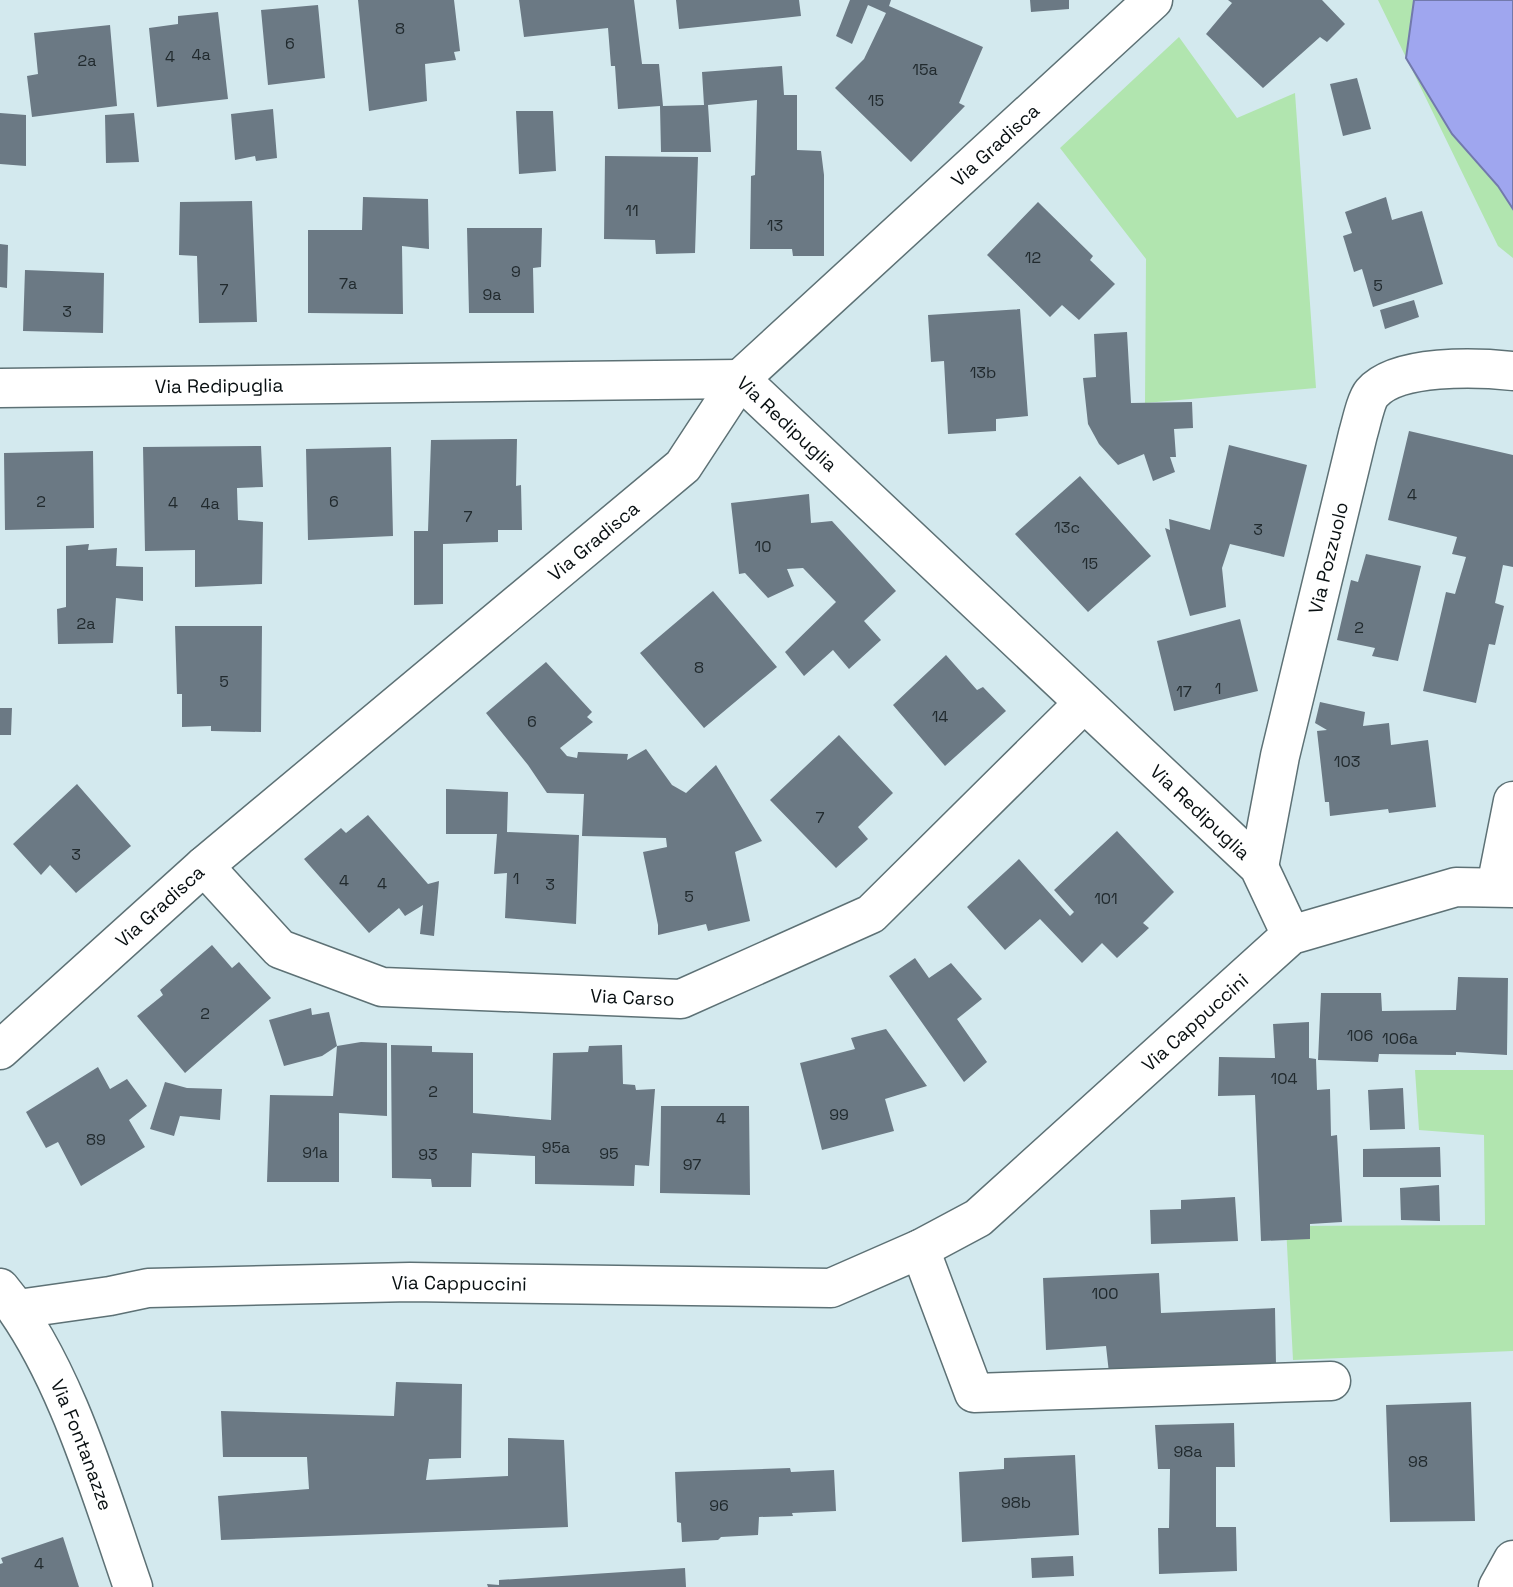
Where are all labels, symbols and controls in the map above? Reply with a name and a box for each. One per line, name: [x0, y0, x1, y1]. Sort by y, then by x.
house number: 8: [395, 18, 405, 39]
house number: 6: [285, 33, 295, 54]
house number: 4a: [191, 44, 211, 65]
house number: 4: [165, 46, 175, 67]
house number: 2a: [78, 50, 96, 71]
house number: 15a: [912, 59, 938, 80]
house number: 15: [868, 90, 884, 111]
street label: Via Gradisca: [946, 98, 1045, 192]
house number: 11: [625, 200, 639, 221]
house number: 13: [767, 215, 783, 236]
house number: 12: [1025, 247, 1041, 268]
house number: 9: [511, 261, 521, 282]
house number: 7a: [339, 273, 357, 294]
house number: 5: [1373, 275, 1383, 296]
house number: 7: [219, 279, 229, 300]
house number: 9a: [483, 284, 502, 305]
house number: 3: [62, 301, 72, 322]
house number: 13b: [970, 362, 996, 383]
street label: Via Redipuglia: [732, 370, 843, 477]
street label: Via Redipuglia: [154, 372, 284, 399]
house number: 4: [1407, 484, 1417, 505]
house number: 2: [36, 491, 46, 512]
house number: 6: [329, 491, 339, 512]
house number: 4: [168, 492, 178, 513]
house number: 4a: [200, 493, 220, 514]
street label: Via Gradisca: [543, 495, 644, 586]
street label: Via Pozzuolo: [1302, 499, 1354, 616]
house number: 7: [463, 506, 473, 527]
house number: 13c: [1054, 517, 1080, 538]
house number: 3: [1253, 519, 1263, 540]
house number: 10: [755, 536, 771, 557]
house number: 15: [1082, 553, 1098, 574]
house number: 2a: [77, 613, 95, 634]
house number: 2: [1354, 617, 1364, 638]
house number: 8: [694, 657, 704, 678]
house number: 5: [219, 671, 229, 692]
house number: 1: [1215, 678, 1221, 699]
house number: 17: [1176, 681, 1192, 702]
house number: 14: [932, 706, 948, 727]
house number: 6: [527, 711, 537, 732]
house number: 103: [1334, 751, 1360, 772]
street label: Via Redipuglia: [1145, 759, 1256, 865]
house number: 7: [815, 807, 825, 828]
house number: 3: [71, 844, 81, 865]
street label: Via Gradisca: [110, 859, 209, 953]
house number: 1: [513, 868, 519, 889]
house number: 4: [339, 870, 349, 891]
house number: 4: [377, 873, 387, 894]
house number: 3: [545, 874, 555, 895]
house number: 5: [684, 886, 694, 907]
house number: 101: [1094, 888, 1118, 909]
street label: Via Cappuccini: [1136, 967, 1253, 1077]
street label: Via Carso: [590, 983, 675, 1011]
house number: 2: [200, 1003, 210, 1024]
house number: 106: [1347, 1025, 1373, 1046]
house number: 106a: [1382, 1028, 1418, 1049]
house number: 104: [1271, 1068, 1297, 1089]
house number: 2: [428, 1081, 438, 1102]
house number: 99: [829, 1104, 849, 1125]
house number: 4: [716, 1108, 726, 1129]
house number: 89: [86, 1129, 106, 1150]
house number: 95a: [542, 1137, 570, 1158]
house number: 91a: [302, 1142, 328, 1163]
house number: 95: [599, 1143, 619, 1164]
house number: 93: [418, 1144, 438, 1165]
house number: 97: [683, 1154, 701, 1175]
street label: Via Cappuccini: [391, 1269, 527, 1296]
house number: 100: [1091, 1283, 1119, 1304]
street label: Via Fontanazze: [45, 1375, 119, 1514]
house number: 98a: [1174, 1441, 1202, 1462]
house number: 98: [1408, 1451, 1428, 1472]
house number: 98b: [1001, 1492, 1031, 1513]
house number: 96: [709, 1495, 729, 1516]
house number: 4: [34, 1553, 44, 1574]

